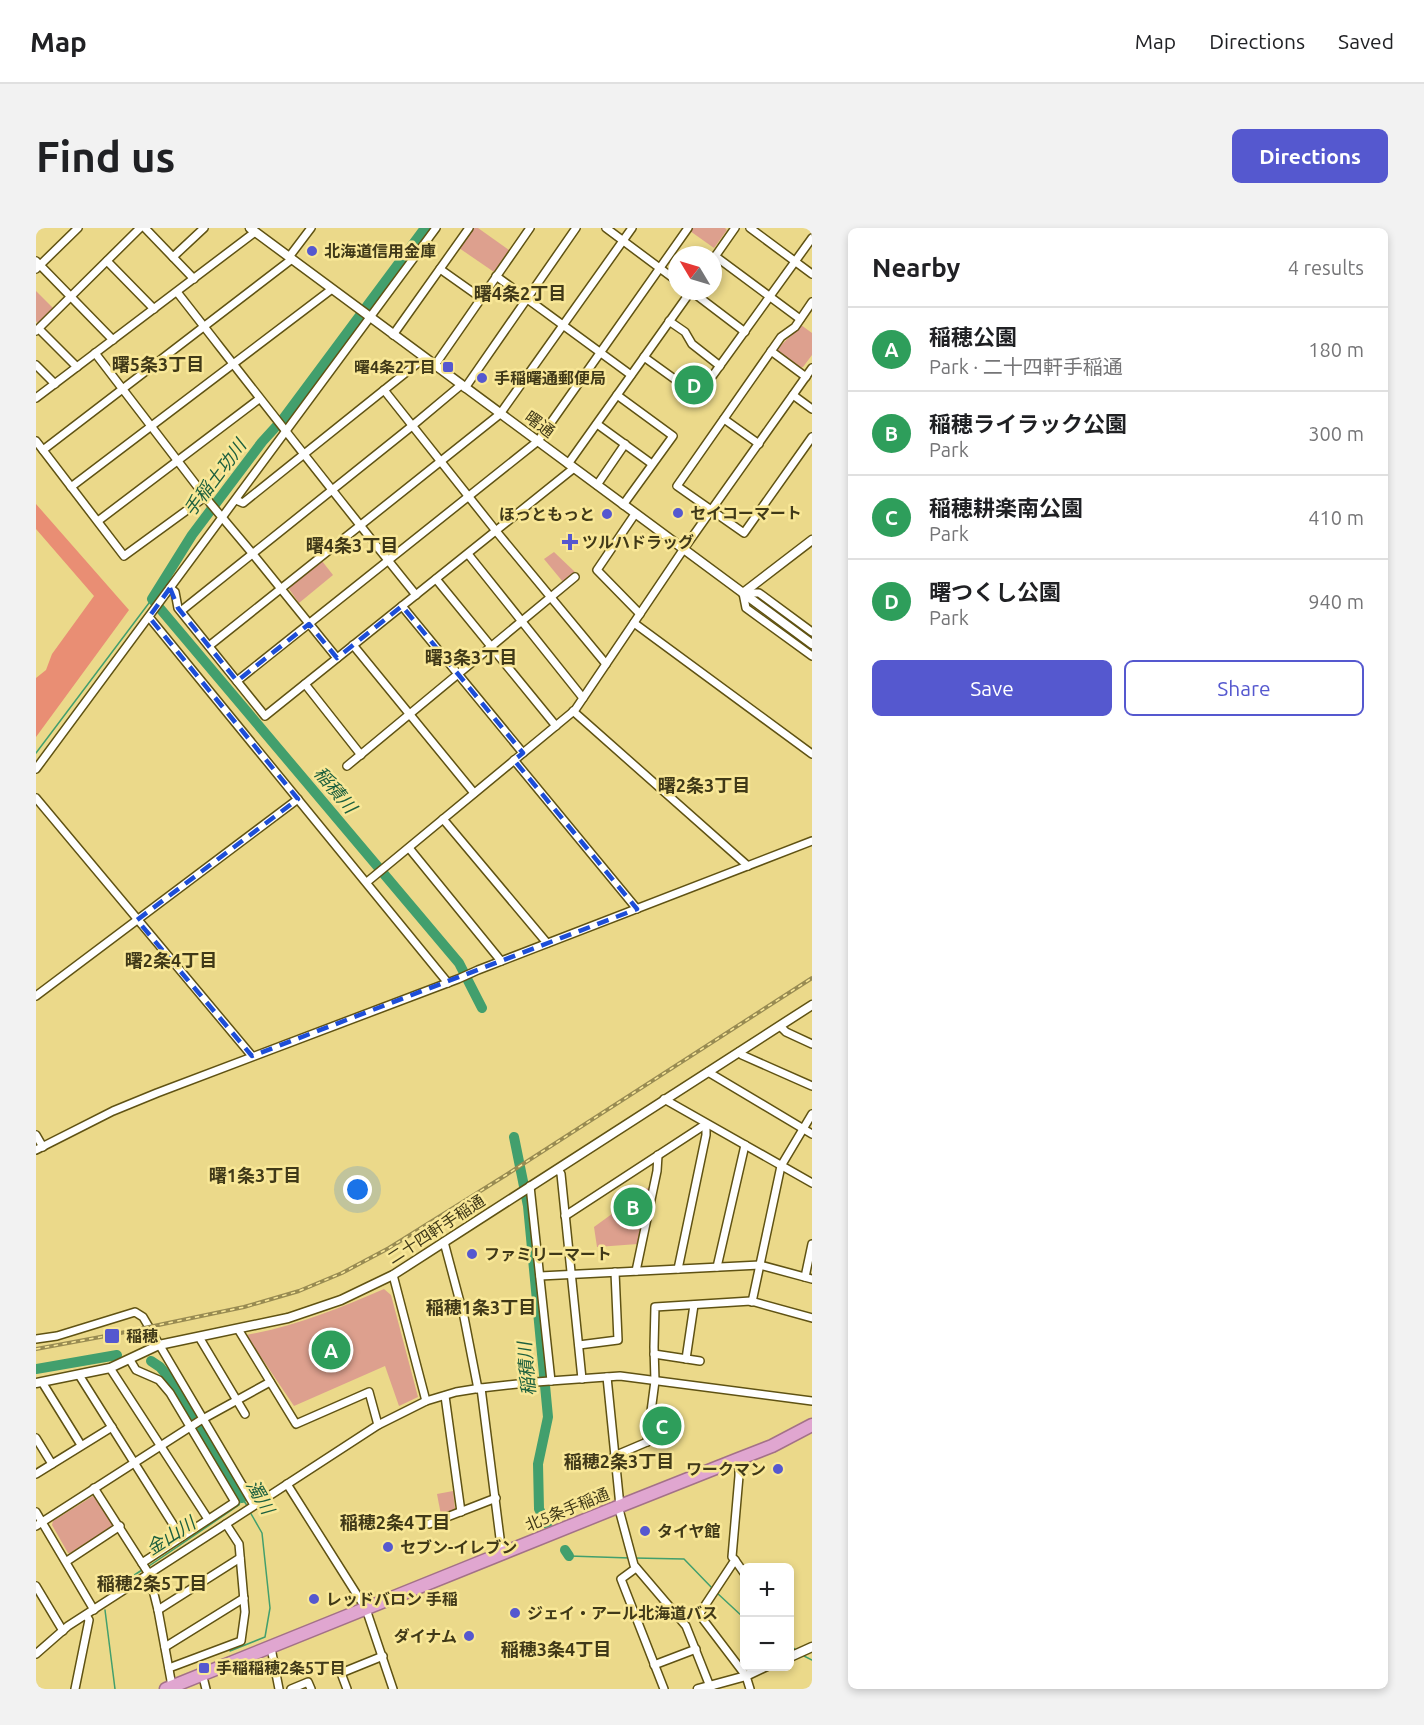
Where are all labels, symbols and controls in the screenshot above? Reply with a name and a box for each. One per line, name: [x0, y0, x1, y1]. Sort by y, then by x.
text: Map: [30, 26, 87, 57]
text: Map: [1135, 29, 1176, 53]
text: Directions: [1209, 29, 1305, 53]
text: Saved: [1338, 29, 1394, 53]
button: Directions: [1232, 129, 1388, 183]
text: Find us: [36, 133, 175, 180]
place label: 北海道信用金庫: [324, 242, 436, 260]
marker: 北海道信用金庫: [305, 244, 319, 258]
north arrow: [668, 246, 722, 300]
text: Nearby: [872, 253, 960, 282]
text: 4 results: [1288, 256, 1364, 279]
district label: 曙4条2丁目: [474, 283, 566, 303]
text: 稲穂公園: [929, 324, 1017, 349]
text: A: [884, 338, 899, 361]
text: 180 m: [1308, 338, 1364, 361]
district label: 曙5条3丁目: [112, 354, 204, 374]
text: Park · 二十四軒手稲通: [929, 355, 1123, 378]
place label: 曙4条2丁目: [354, 358, 436, 376]
marker: 曙4条2丁目: [441, 360, 455, 374]
pin: D: [674, 362, 714, 408]
place label: 手稲曙通郵便局: [494, 369, 606, 387]
marker: 手稲曙通郵便局: [475, 371, 489, 385]
street label: 曙通: [522, 407, 558, 441]
text: 稲穂ライラック公園: [929, 411, 1127, 436]
text: B: [885, 422, 898, 445]
text: 300 m: [1308, 422, 1364, 445]
water label: 手稲土功川: [179, 434, 250, 519]
text: Park: [929, 438, 969, 461]
text: 稲穂耕楽南公園: [929, 495, 1083, 520]
place label: セイコーマート: [690, 504, 802, 522]
place label: ほっともっと: [499, 505, 595, 523]
marker: セイコーマート: [671, 506, 685, 520]
text: C: [885, 506, 898, 529]
text: 410 m: [1308, 506, 1364, 529]
marker: ほっともっと: [600, 507, 614, 521]
text: Park: [929, 522, 969, 545]
place label: ツルハドラッグ: [582, 533, 694, 551]
district label: 曙4条3丁目: [306, 535, 398, 555]
marker: ツルハドラッグ: [563, 535, 577, 549]
text: 曙つくし公園: [929, 579, 1061, 604]
text: D: [884, 590, 899, 613]
text: 940 m: [1308, 590, 1364, 613]
text: Park: [929, 606, 969, 629]
district label: 曙3条3丁目: [425, 647, 517, 667]
button: Save: [872, 660, 1112, 716]
button: Share: [1124, 660, 1364, 716]
water label: 稲積川: [311, 762, 362, 818]
district label: 曙2条3丁目: [658, 775, 750, 795]
district label: 曙2条4丁目: [125, 950, 217, 970]
district label: 曙1条3丁目: [209, 1165, 301, 1185]
your location: [343, 1175, 372, 1204]
pin: B: [614, 1184, 652, 1230]
street label: 二十四軒手稲通: [384, 1191, 488, 1267]
place label: ファミリーマート: [484, 1245, 612, 1263]
marker: ファミリーマート: [465, 1247, 479, 1261]
district label: 稲穂1条3丁目: [426, 1297, 536, 1317]
marker: 稲穂: [103, 1327, 121, 1345]
place label: 稲穂: [126, 1327, 158, 1345]
pin: A: [312, 1328, 350, 1372]
water label: 稲積川: [514, 1339, 538, 1397]
pin: C: [642, 1404, 682, 1448]
district label: 稲穂2条3丁目: [564, 1451, 674, 1471]
place label: ワークマン: [686, 1460, 766, 1478]
marker: ワークマン: [771, 1462, 785, 1476]
water label: 濁川: [243, 1476, 280, 1519]
street label: 北5条手稲通: [522, 1484, 612, 1534]
water label: 金山川: [142, 1511, 200, 1558]
district label: 稲穂2条4丁目: [340, 1512, 450, 1532]
place label: タイヤ館: [657, 1522, 721, 1540]
marker: タイヤ館: [638, 1524, 652, 1538]
place label: セブン-イレブン: [400, 1538, 517, 1556]
marker: セブン-イレブン: [381, 1540, 395, 1554]
map controls: [740, 1563, 794, 1671]
button: +: [740, 1563, 794, 1617]
district label: 稲穂2条5丁目: [97, 1573, 207, 1593]
place label: レッドバロン 手稲: [326, 1590, 458, 1608]
marker: レッドバロン 手稲: [307, 1592, 321, 1606]
place label: ジェイ・アール北海道バス: [527, 1604, 718, 1622]
marker: ジェイ・アール北海道バス: [508, 1606, 522, 1620]
button: −: [740, 1617, 794, 1671]
place label: ダイナム: [394, 1627, 457, 1645]
marker: ダイナム: [462, 1629, 476, 1643]
district label: 稲穂3条4丁目: [501, 1639, 611, 1659]
place label: 手稲稲穂2条5丁目: [216, 1659, 346, 1677]
marker: 手稲稲穂2条5丁目: [197, 1661, 211, 1675]

